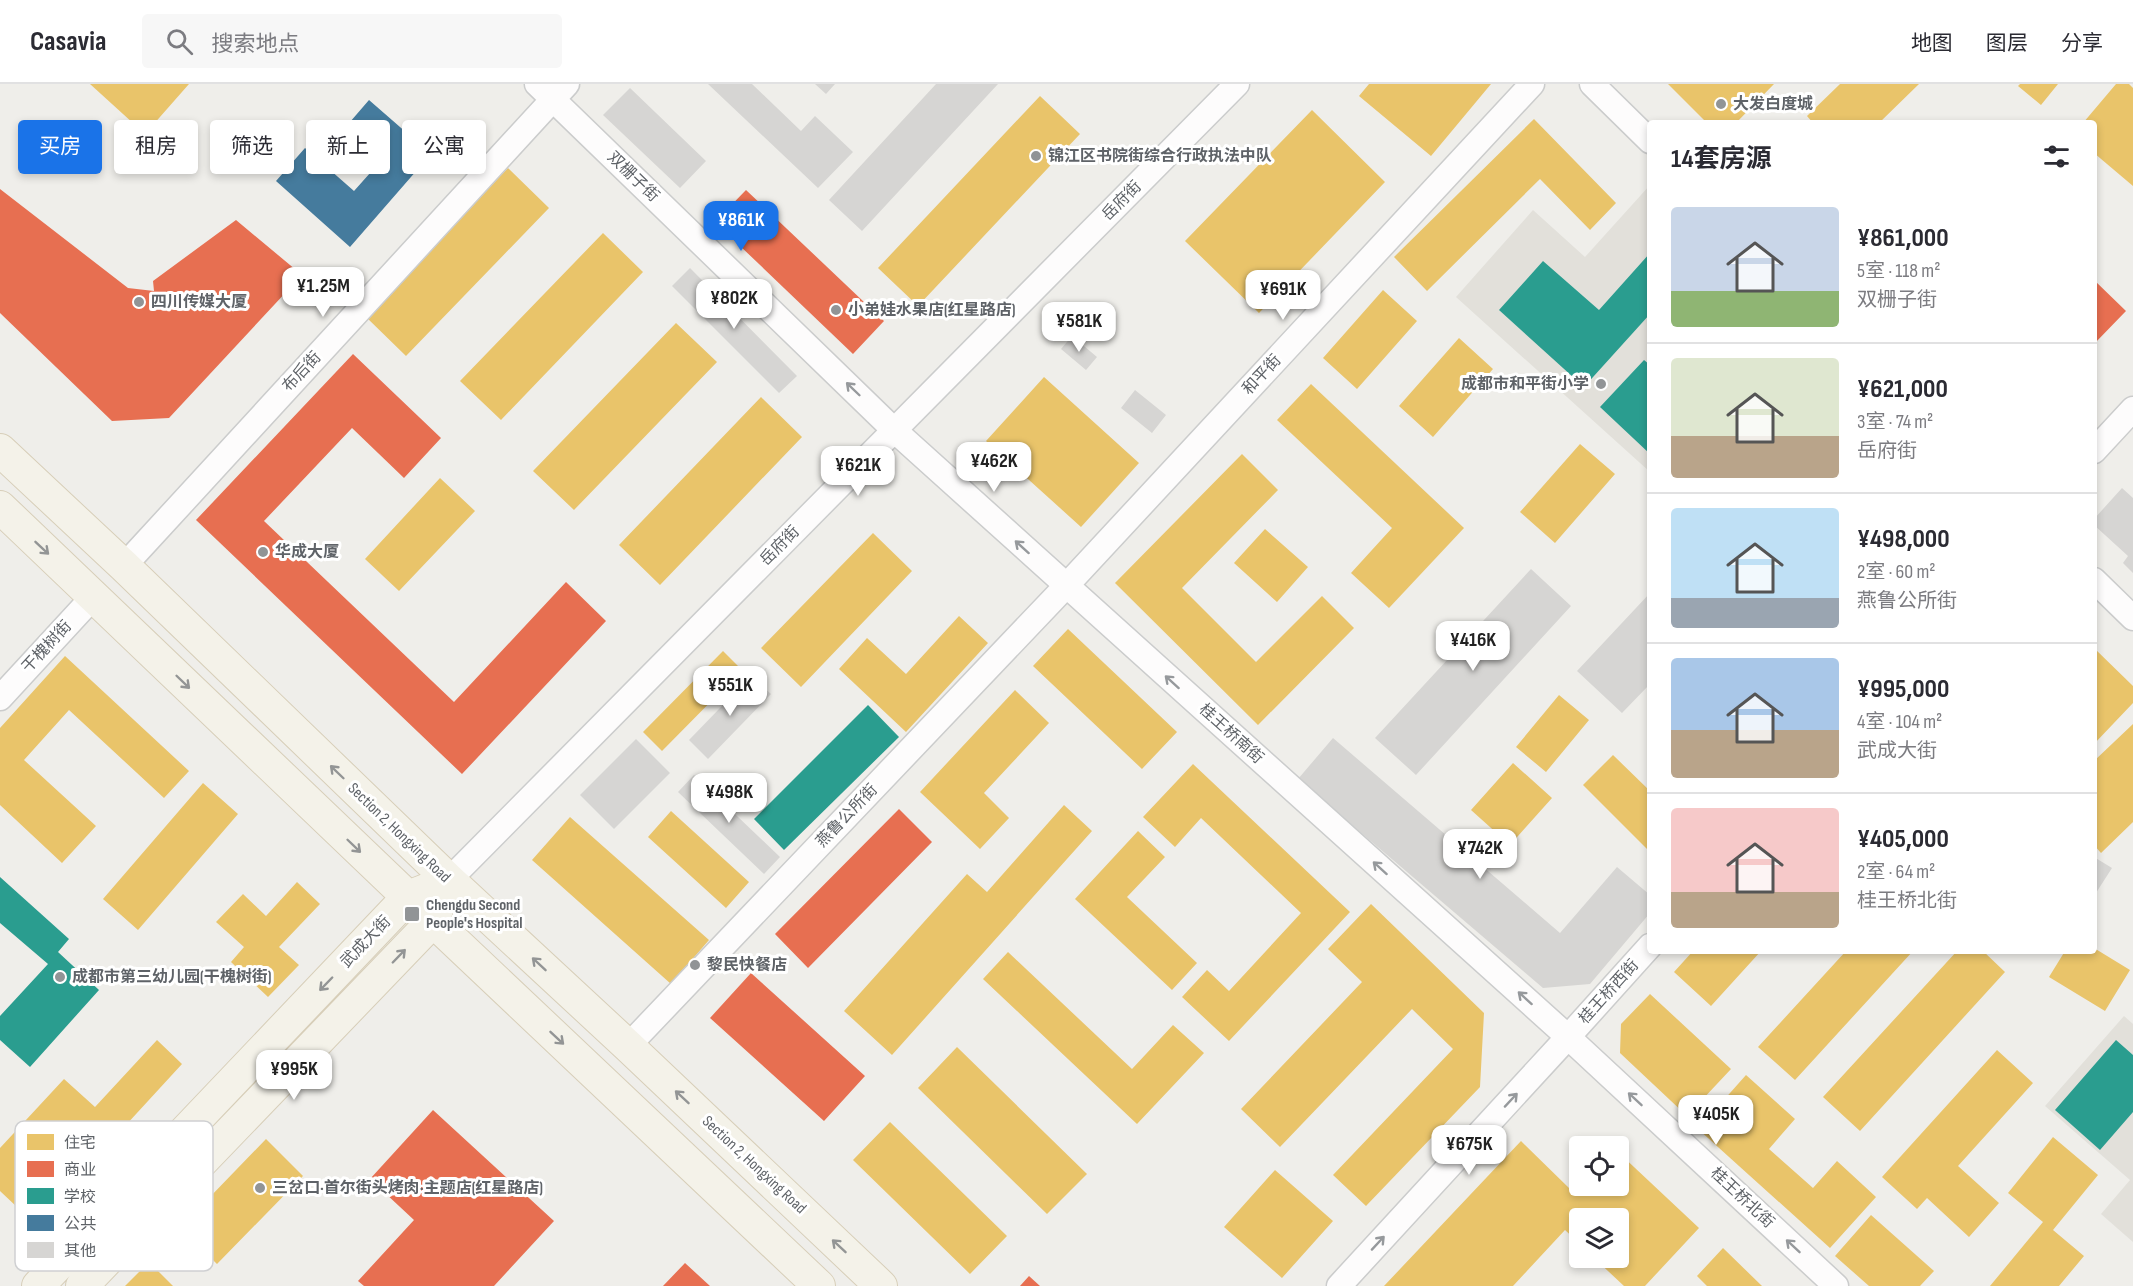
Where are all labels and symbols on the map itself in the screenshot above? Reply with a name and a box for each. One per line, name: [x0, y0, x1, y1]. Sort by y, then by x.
place label: 大发白度城: [1733, 94, 1813, 114]
marker: 大发白度城: [1714, 97, 1728, 111]
place label: 锦江区书院街综合行政执法中队: [1048, 146, 1272, 166]
street label: 双栅子街: [603, 148, 663, 206]
marker: 锦江区书院街综合行政执法中队: [1029, 149, 1043, 163]
street label: 岳府街: [1098, 177, 1146, 225]
pin: ¥861K: [699, 201, 783, 252]
pin: ¥1.25M: [274, 267, 372, 318]
pin: ¥691K: [1241, 270, 1325, 321]
pin: ¥802K: [692, 279, 776, 330]
place label: 四川传媒大厦: [151, 292, 247, 312]
marker: 四川传媒大厦: [132, 295, 146, 309]
place label: 小弟娃水果店(红星路店): [848, 301, 1015, 320]
pin: ¥581K: [1037, 302, 1121, 353]
marker: 小弟娃水果店(红星路店): [829, 303, 843, 317]
street label: 布后街: [279, 348, 325, 396]
street label: 和平街: [1239, 351, 1285, 399]
place label: 成都市和平街小学: [1461, 374, 1589, 394]
marker: 成都市和平街小学: [1594, 377, 1608, 391]
one-way arrow: [846, 382, 861, 396]
pin: ¥462K: [952, 442, 1036, 493]
pin: ¥621K: [816, 446, 900, 497]
street label: 岳府街: [756, 522, 804, 570]
one-way arrow: [35, 540, 50, 555]
one-way arrow: [1015, 540, 1030, 554]
place label: 华成大厦: [275, 542, 339, 562]
marker: 华成大厦: [256, 545, 270, 559]
street label: 干槐树街: [18, 617, 76, 677]
pin: ¥416K: [1431, 621, 1515, 672]
pin: ¥551K: [688, 666, 772, 717]
one-way arrow: [176, 675, 191, 689]
one-way arrow: [1165, 675, 1180, 689]
street label: 桂王桥南街: [1195, 700, 1267, 768]
one-way arrow: [329, 765, 344, 780]
pin: ¥498K: [687, 773, 771, 824]
street label: Section 2, Hongxing Road: [344, 779, 454, 887]
street label: 燕鲁公所街: [812, 780, 882, 851]
pin: ¥742K: [1438, 829, 1522, 880]
one-way arrow: [347, 839, 362, 854]
one-way arrow: [1372, 861, 1387, 875]
place label: Chengdu Second People's Hospital: [426, 896, 522, 933]
marker: Chengdu Second People's Hospital: [403, 905, 421, 923]
street label: 武成大街: [337, 912, 395, 972]
one-way arrow: [392, 949, 406, 964]
place label: 黎民快餐店: [707, 956, 787, 975]
street label: 桂王桥西街: [1575, 956, 1643, 1028]
one-way arrow: [532, 957, 547, 971]
marker: 黎民快餐店: [688, 958, 702, 972]
place label: 成都市第三幼儿园(干槐树街): [72, 967, 271, 987]
marker: 成都市第三幼儿园(干槐树街): [53, 970, 67, 984]
one-way arrow: [319, 976, 333, 991]
one-way arrow: [1517, 991, 1532, 1005]
one-way arrow: [549, 1031, 564, 1046]
pin: ¥995K: [252, 1050, 336, 1101]
one-way arrow: [675, 1090, 690, 1104]
one-way arrow: [1627, 1092, 1642, 1106]
one-way arrow: [1503, 1093, 1517, 1108]
pin: ¥405K: [1674, 1095, 1758, 1146]
street label: Section 2, Hongxing Road: [698, 1112, 810, 1218]
legend: [15, 1121, 213, 1271]
pin: ¥675K: [1427, 1125, 1511, 1176]
text: 住宅: [64, 1134, 96, 1153]
text: 商业: [64, 1161, 96, 1180]
street label: 桂王桥北街: [1706, 1164, 1778, 1232]
place label: 三岔口·首尔街头烤肉·主题店(红星路店): [272, 1178, 543, 1198]
marker: 三岔口·首尔街头烤肉·主题店(红星路店): [253, 1181, 267, 1195]
text: 学校: [64, 1188, 96, 1207]
text: 公共: [64, 1215, 96, 1234]
one-way arrow: [1371, 1236, 1385, 1251]
one-way arrow: [831, 1239, 846, 1253]
one-way arrow: [1786, 1239, 1801, 1253]
text: 其他: [64, 1242, 96, 1261]

